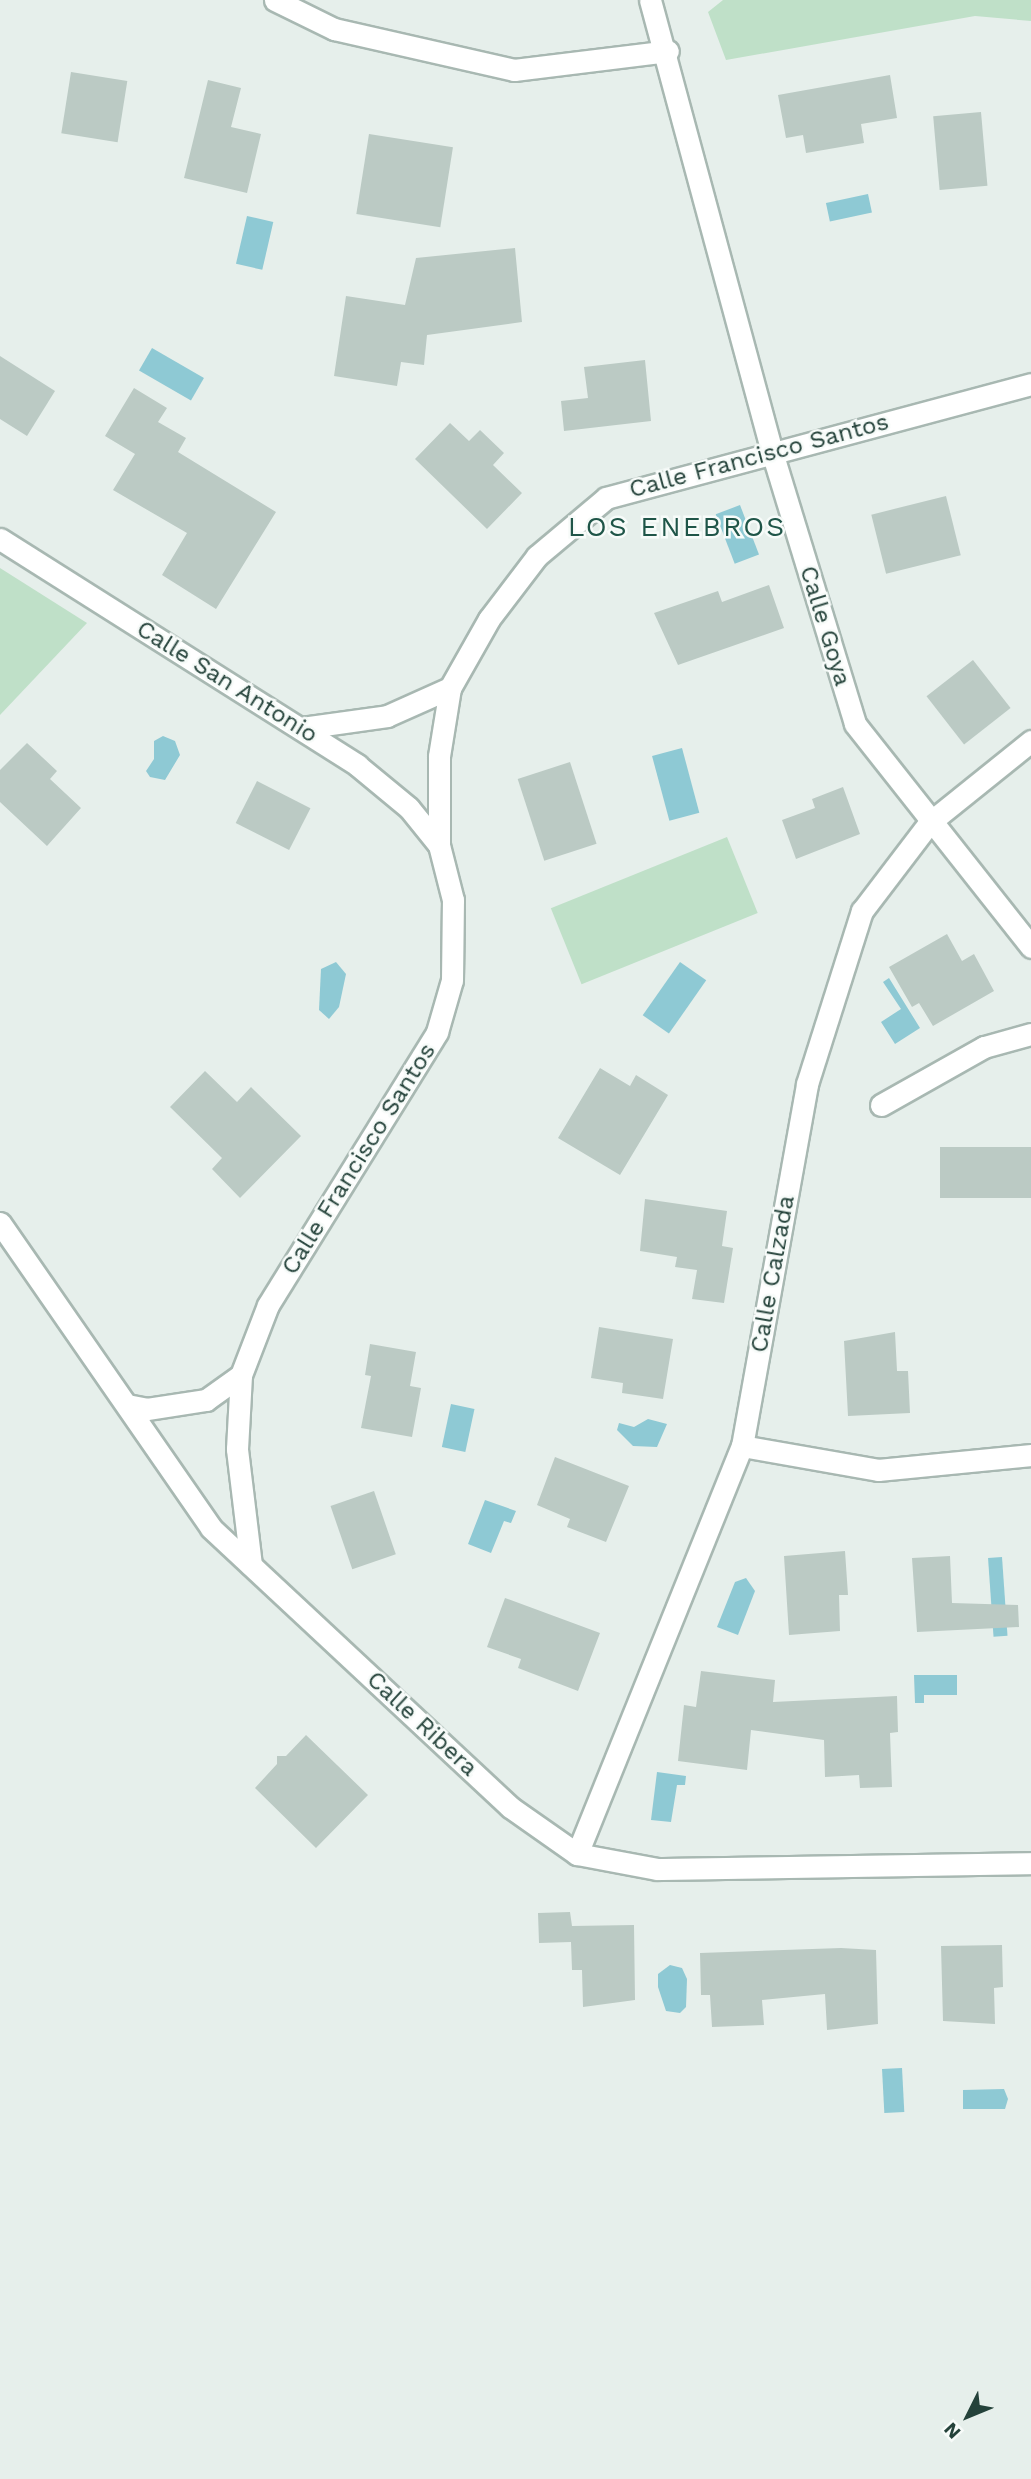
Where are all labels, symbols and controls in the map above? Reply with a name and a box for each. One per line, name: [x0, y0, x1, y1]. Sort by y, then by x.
street label: Calle Francisco Santos: [626, 407, 892, 505]
district label: LOS ENEBROS: [569, 510, 785, 544]
street label: Calle Goya: [793, 563, 857, 689]
street label: Calle San Antonio: [131, 614, 323, 750]
street label: Calle Francisco Santos: [276, 1038, 442, 1280]
street label: Calle Calzada: [745, 1193, 801, 1355]
street label: Calle Ribera: [361, 1665, 483, 1783]
north arrow: [933, 2381, 1003, 2451]
text: N: [939, 2418, 965, 2444]

